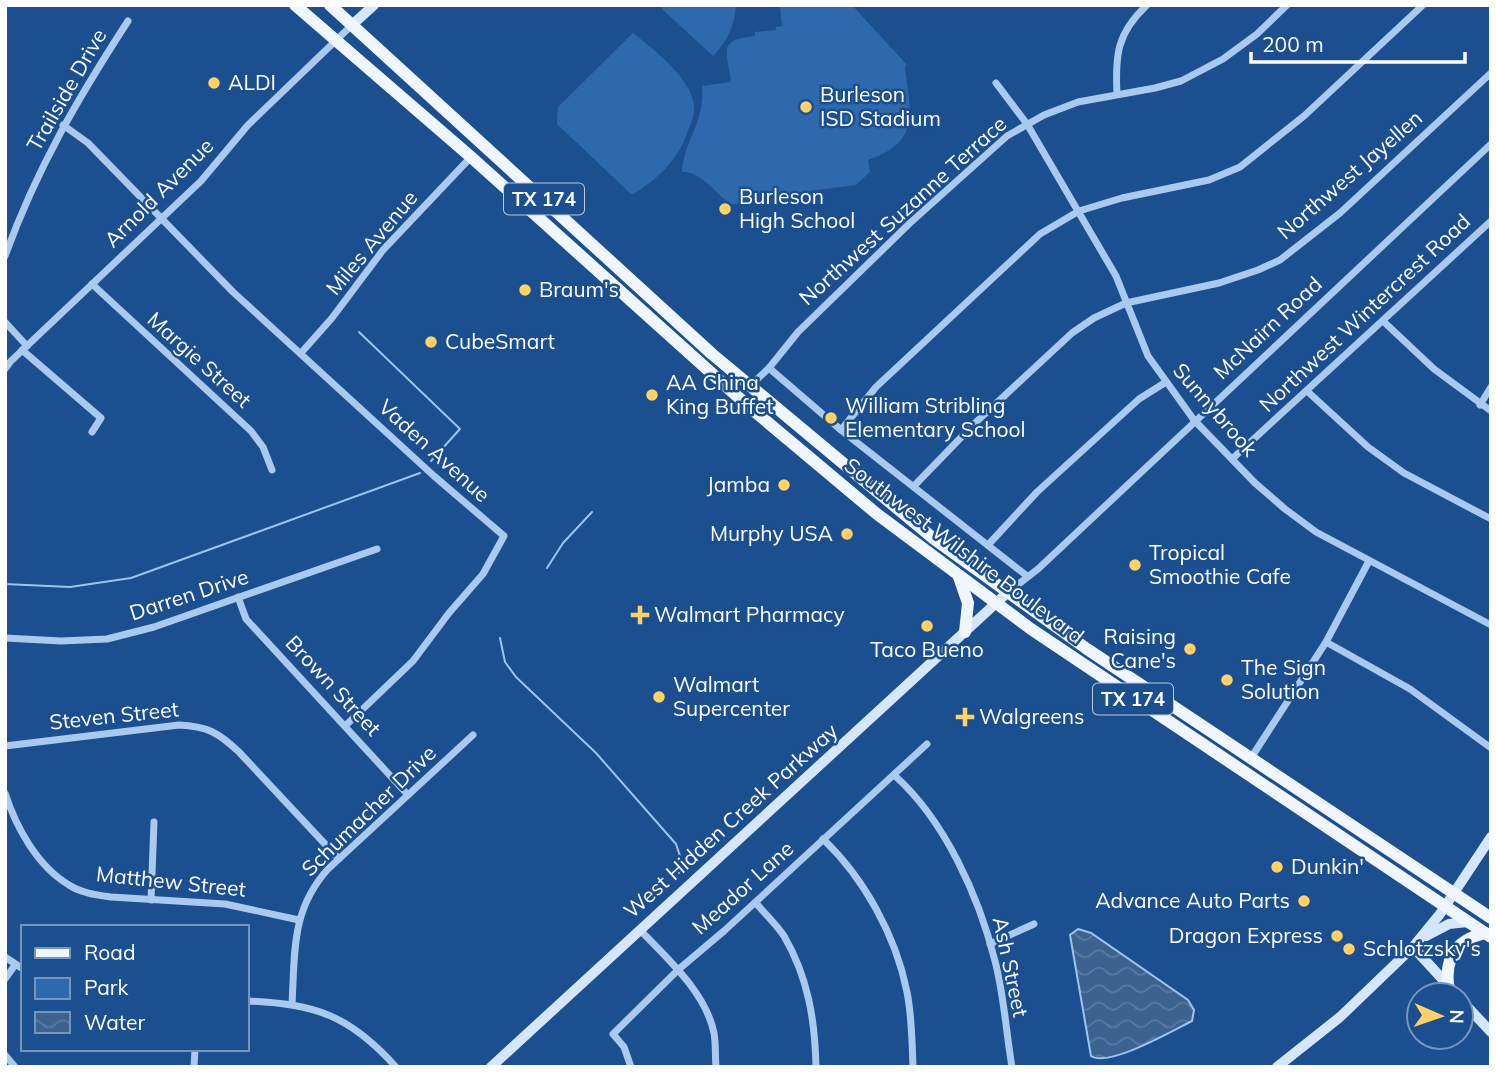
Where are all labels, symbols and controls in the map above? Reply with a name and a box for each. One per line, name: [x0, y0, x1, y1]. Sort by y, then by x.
scale bar: [1251, 21, 1464, 65]
street label: Trailside Drive: [21, 24, 112, 155]
text: 200 m: [1262, 31, 1324, 57]
place label: ALDI: [228, 69, 276, 95]
marker: ALDI: [206, 75, 222, 91]
place label: Burleson ISD Stadium: [820, 81, 941, 131]
marker: Burleson ISD Stadium: [798, 99, 814, 115]
street label: Northwest Jayellen: [1272, 104, 1427, 244]
street label: Northwest Suzanne Terrace: [793, 110, 1011, 310]
street label: Arnold Avenue: [98, 132, 218, 252]
road number: TX 174: [504, 183, 584, 214]
place label: Burleson High School: [739, 183, 855, 233]
street label: Miles Avenue: [320, 185, 422, 300]
marker: Burleson High School: [717, 201, 733, 217]
street label: Northwest Wintercrest Road: [1253, 208, 1475, 417]
street label: McNairn Road: [1208, 271, 1327, 384]
place label: Braum's: [539, 276, 619, 302]
marker: Braum's: [517, 282, 533, 298]
street label: Margie Street: [142, 306, 257, 413]
place label: CubeSmart: [445, 328, 555, 354]
marker: CubeSmart: [423, 334, 439, 350]
street label: Sunnybrook: [1168, 357, 1264, 462]
place label: AA China King Buffet: [666, 369, 774, 419]
marker: AA China King Buffet: [644, 387, 660, 403]
place label: William Stribling Elementary School: [845, 392, 1026, 442]
street label: Vaden Avenue: [374, 393, 496, 507]
marker: William Stribling Elementary School: [823, 410, 839, 426]
street label: Southwest Wilshire Boulevard: [840, 452, 1089, 649]
place label: Jamba: [707, 471, 770, 497]
marker: Jamba: [776, 477, 792, 493]
place label: Murphy USA: [710, 520, 834, 546]
marker: Murphy USA: [839, 526, 855, 542]
place label: Tropical Smoothie Cafe: [1149, 539, 1291, 589]
marker: Tropical Smoothie Cafe: [1127, 557, 1143, 573]
street label: Darren Drive: [126, 563, 251, 625]
place label: Walmart Pharmacy: [654, 601, 845, 627]
marker: Walmart Pharmacy: [632, 607, 648, 623]
marker: Taco Bueno: [919, 618, 935, 634]
place label: Raising Cane's: [1104, 623, 1176, 673]
street label: Brown Street: [281, 630, 387, 741]
place label: Taco Bueno: [870, 636, 984, 662]
marker: Raising Cane's: [1182, 641, 1198, 657]
place label: The Sign Solution: [1241, 654, 1326, 704]
place label: Walmart Supercenter: [673, 671, 790, 721]
marker: The Sign Solution: [1219, 672, 1235, 688]
road number: TX 174: [1093, 684, 1173, 714]
marker: Walmart Supercenter: [651, 689, 667, 705]
street label: Steven Street: [48, 695, 180, 735]
place label: Walgreens: [979, 703, 1084, 729]
marker: Walgreens: [957, 709, 973, 725]
street label: West Hidden Creek Parkway: [618, 717, 843, 923]
street label: Schumacher Drive: [296, 739, 441, 881]
street label: Meador Lane: [686, 835, 798, 940]
place label: Dunkin': [1291, 853, 1364, 879]
marker: Dunkin': [1269, 859, 1285, 875]
street label: Matthew Street: [95, 860, 247, 902]
place label: Advance Auto Parts: [1095, 887, 1290, 913]
marker: Advance Auto Parts: [1296, 893, 1312, 909]
street label: Ash Street: [988, 914, 1034, 1019]
place label: Dragon Express: [1169, 922, 1323, 948]
legend: [21, 925, 248, 1051]
marker: Dragon Express: [1329, 928, 1345, 944]
place label: Schlotzsky's: [1363, 935, 1481, 961]
text: Road: [84, 939, 135, 965]
marker: Schlotzsky's: [1341, 941, 1357, 957]
text: Park: [84, 974, 128, 1000]
north arrow: [1405, 981, 1475, 1051]
text: Water: [84, 1009, 145, 1035]
text: N: [1445, 1009, 1469, 1024]

